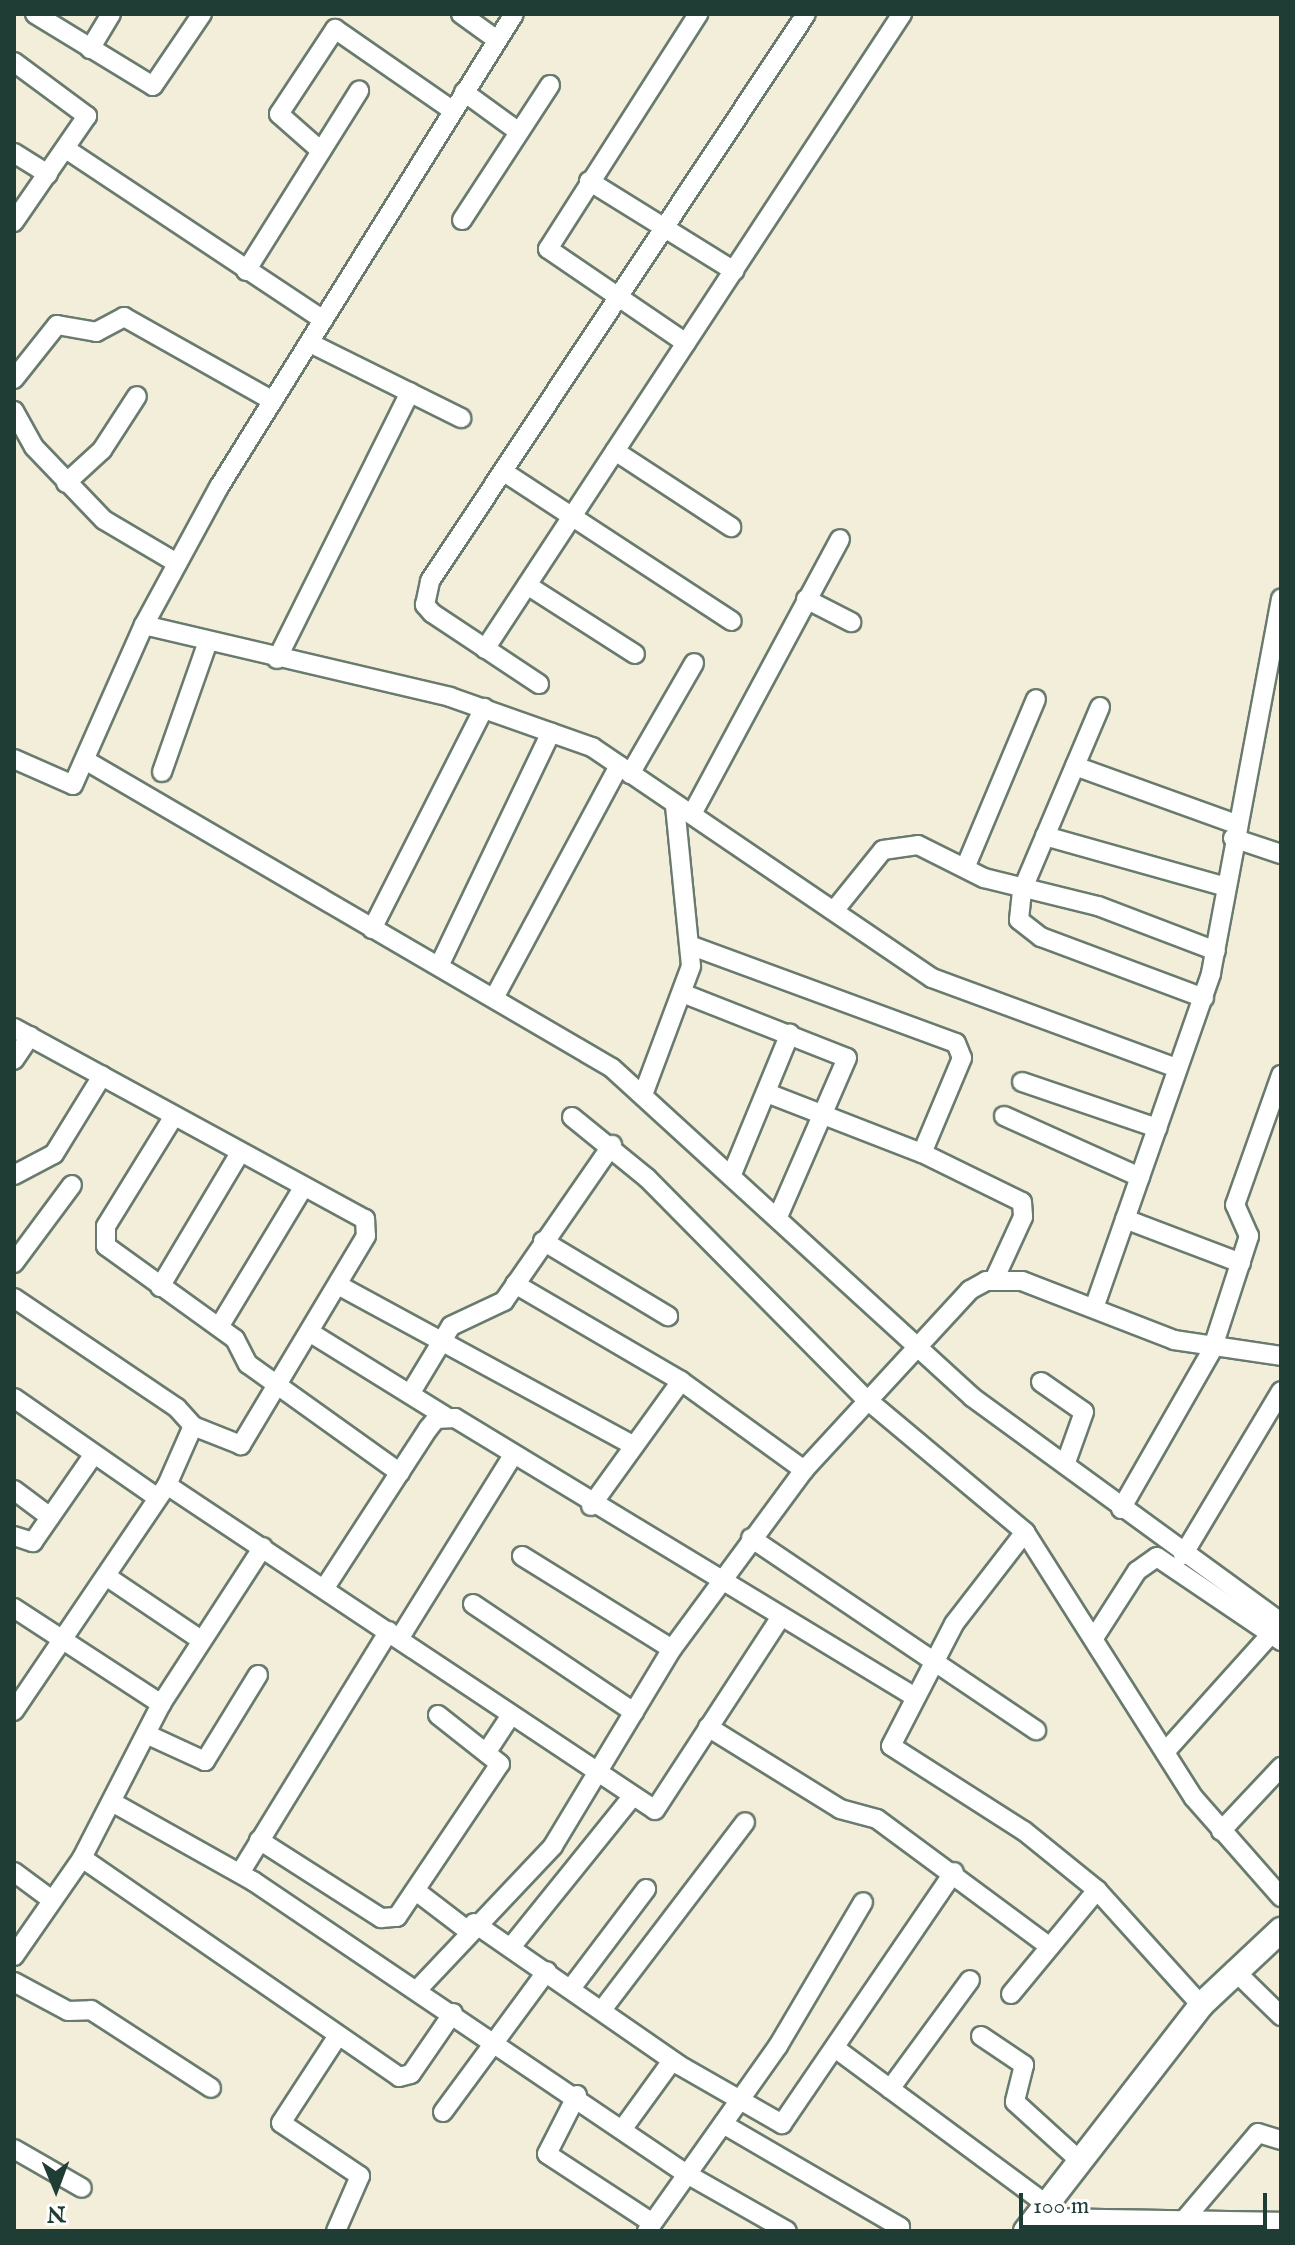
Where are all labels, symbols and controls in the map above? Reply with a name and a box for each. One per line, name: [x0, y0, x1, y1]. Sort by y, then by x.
north arrow: [16, 2149, 96, 2229]
scale bar: [1023, 2177, 1271, 2227]
text: 100 m: [1033, 2191, 1089, 2222]
text: N: [47, 2199, 66, 2227]

